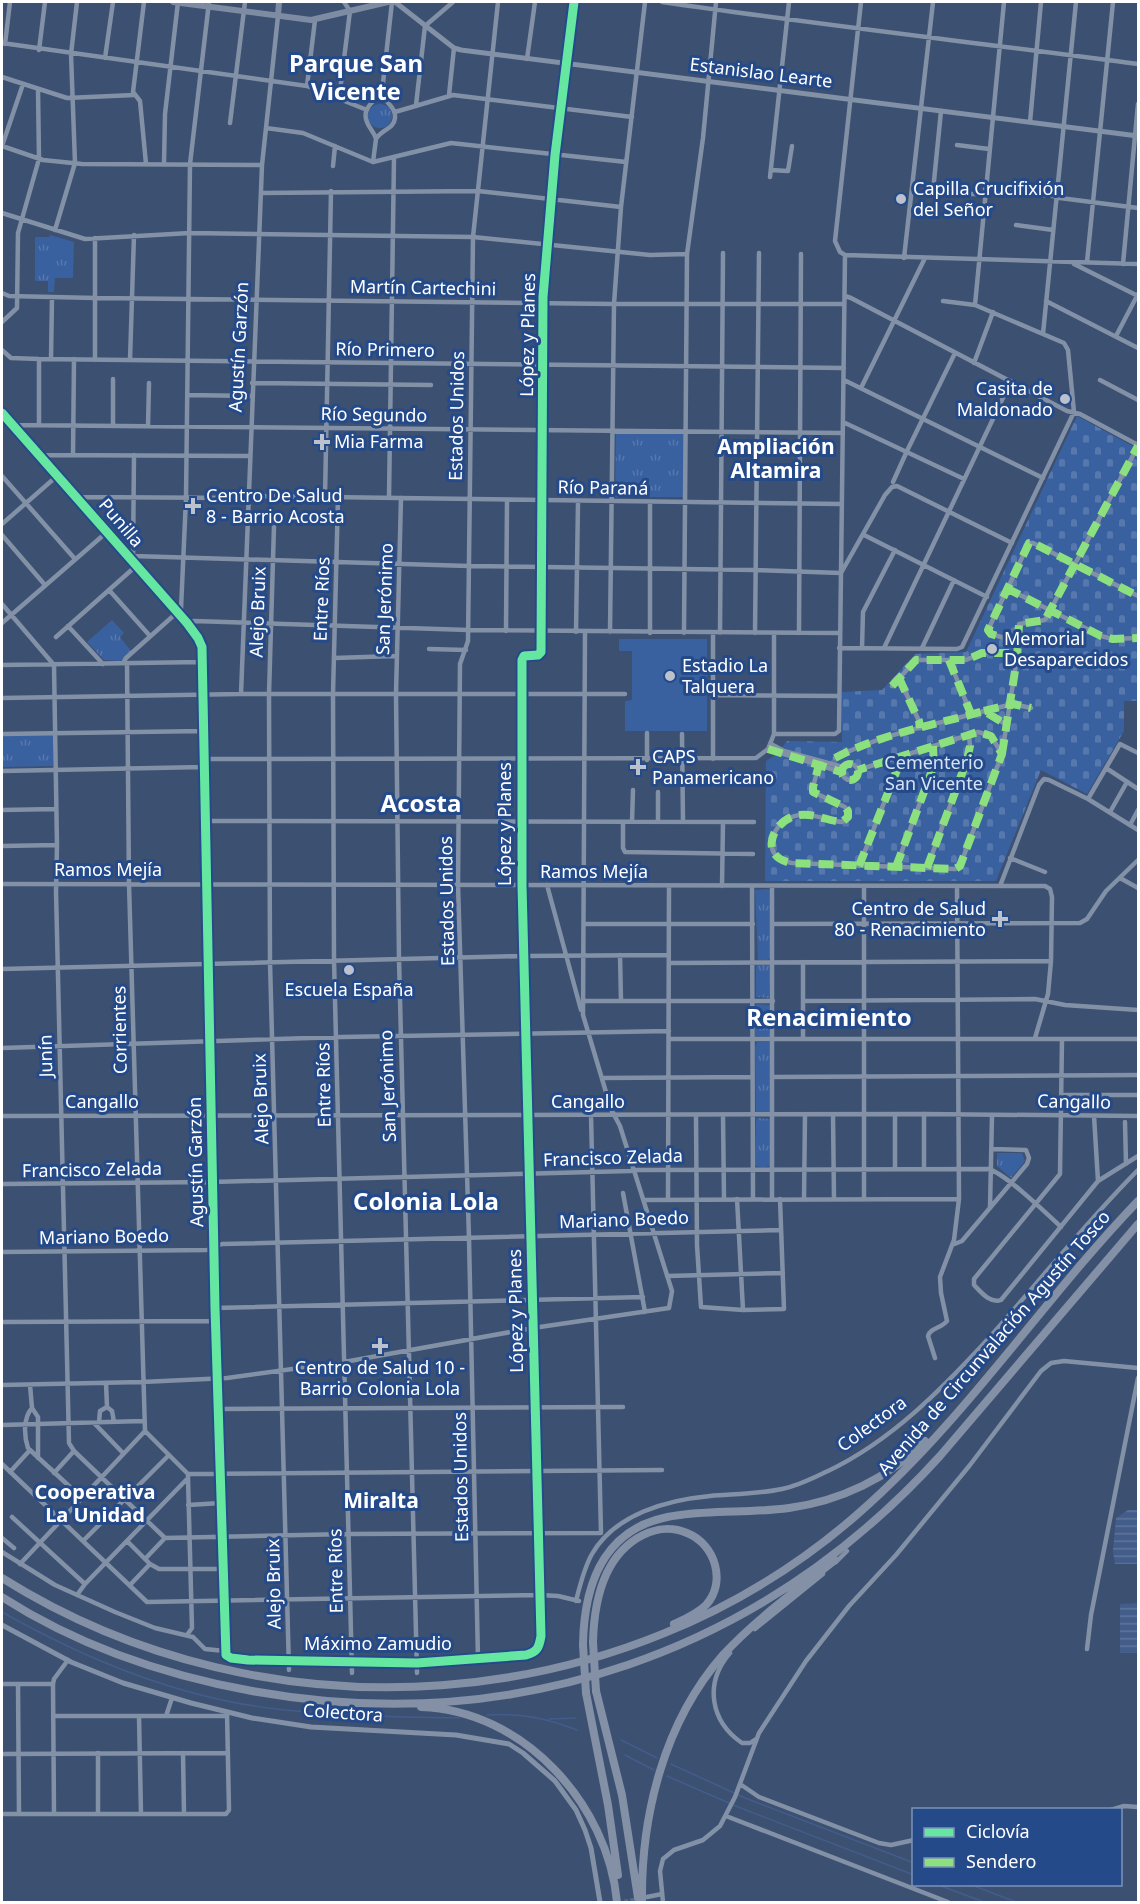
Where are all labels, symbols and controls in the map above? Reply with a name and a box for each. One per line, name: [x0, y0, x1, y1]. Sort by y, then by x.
district label: Parque San Vicente: [289, 46, 423, 107]
street label: Estanislao Learte: [688, 51, 834, 93]
place label: Capilla Crucifixión del Señor: [913, 176, 1065, 221]
marker: Capilla Crucifixión del Señor: [894, 192, 908, 206]
street label: López y Planes: [514, 273, 540, 397]
street label: Martín Cartechini: [350, 274, 496, 300]
street label: Agustín Garzón: [223, 281, 253, 413]
street label: Río Primero: [335, 336, 435, 362]
street label: Estados Unidos: [443, 351, 469, 481]
place label: Casita de Maldonado: [957, 376, 1053, 421]
marker: Casita de Maldonado: [1058, 392, 1072, 406]
street label: Río Segundo: [320, 401, 428, 427]
place label: Mia Farma: [334, 429, 424, 453]
district label: Ampliación Altamira: [717, 432, 835, 484]
marker: Mia Farma: [315, 435, 329, 449]
street label: Río Paraná: [557, 474, 649, 500]
place label: Centro De Salud 8 - Barrio Acosta: [206, 483, 345, 528]
street label: Punilla: [94, 493, 150, 552]
marker: Centro De Salud 8 - Barrio Acosta: [184, 497, 202, 515]
street label: San Jerónimo: [370, 542, 398, 656]
street label: Entre Ríos: [308, 556, 334, 642]
street label: Alejo Bruix: [243, 566, 271, 658]
place label: Memorial Desaparecidos: [1004, 626, 1128, 671]
marker: Memorial Desaparecidos: [985, 642, 999, 656]
place label: Estadio La Talquera: [682, 653, 768, 698]
marker: Estadio La Talquera: [663, 669, 677, 683]
place label: CAPS Panamericano: [652, 744, 774, 789]
park label: Cementerio San Vicente: [884, 750, 984, 795]
marker: CAPS Panamericano: [629, 758, 647, 776]
street label: López y Planes: [492, 762, 516, 886]
district label: Acosta: [381, 786, 461, 819]
street label: Estados Unidos: [433, 836, 459, 966]
street label: Ramos Mejía: [54, 857, 162, 881]
street label: Ramos Mejía: [540, 859, 648, 883]
place label: Centro de Salud 80 - Renacimiento: [834, 896, 986, 941]
marker: Centro de Salud 80 - Renacimiento: [991, 910, 1009, 928]
marker: Escuela España: [342, 963, 356, 977]
place label: Escuela España: [285, 977, 414, 1001]
street label: Corrientes: [106, 986, 132, 1074]
district label: Renacimiento: [746, 1000, 912, 1033]
street label: San Jerónimo: [373, 1029, 401, 1143]
street label: Junín: [33, 1034, 57, 1080]
street label: Entre Ríos: [310, 1042, 336, 1128]
street label: Alejo Bruix: [246, 1053, 274, 1145]
street label: Cangallo: [1037, 1088, 1111, 1114]
street label: Cangallo: [65, 1089, 139, 1113]
street label: Cangallo: [551, 1089, 625, 1113]
street label: Agustín Garzón: [182, 1097, 208, 1227]
street label: Francisco Zelada: [543, 1143, 683, 1171]
street label: Francisco Zelada: [22, 1156, 162, 1182]
district label: Colonia Lola: [353, 1184, 499, 1217]
street label: Mariano Boedo: [559, 1205, 689, 1233]
street label: Avenida de Circunvalación Agustín Tosco: [872, 1205, 1115, 1480]
street label: Mariano Boedo: [39, 1223, 169, 1249]
street label: López y Planes: [502, 1249, 528, 1373]
marker: Centro de Salud 10 - Barrio Colonia Lola: [371, 1337, 389, 1355]
place label: Centro de Salud 10 - Barrio Colonia Lola: [295, 1355, 465, 1400]
street label: Colectora: [832, 1390, 911, 1456]
street label: Estados Unidos: [447, 1412, 473, 1542]
district label: Cooperativa La Unidad: [35, 1478, 156, 1528]
district label: Miralta: [343, 1486, 419, 1514]
street label: Entre Ríos: [322, 1528, 348, 1614]
street label: Alejo Bruix: [260, 1538, 286, 1630]
street label: Máximo Zamudio: [304, 1631, 452, 1655]
street label: Colectora: [302, 1697, 384, 1727]
legend: [912, 1808, 1122, 1886]
text: Ciclovía: [966, 1819, 1030, 1843]
text: Sendero: [966, 1849, 1036, 1873]

